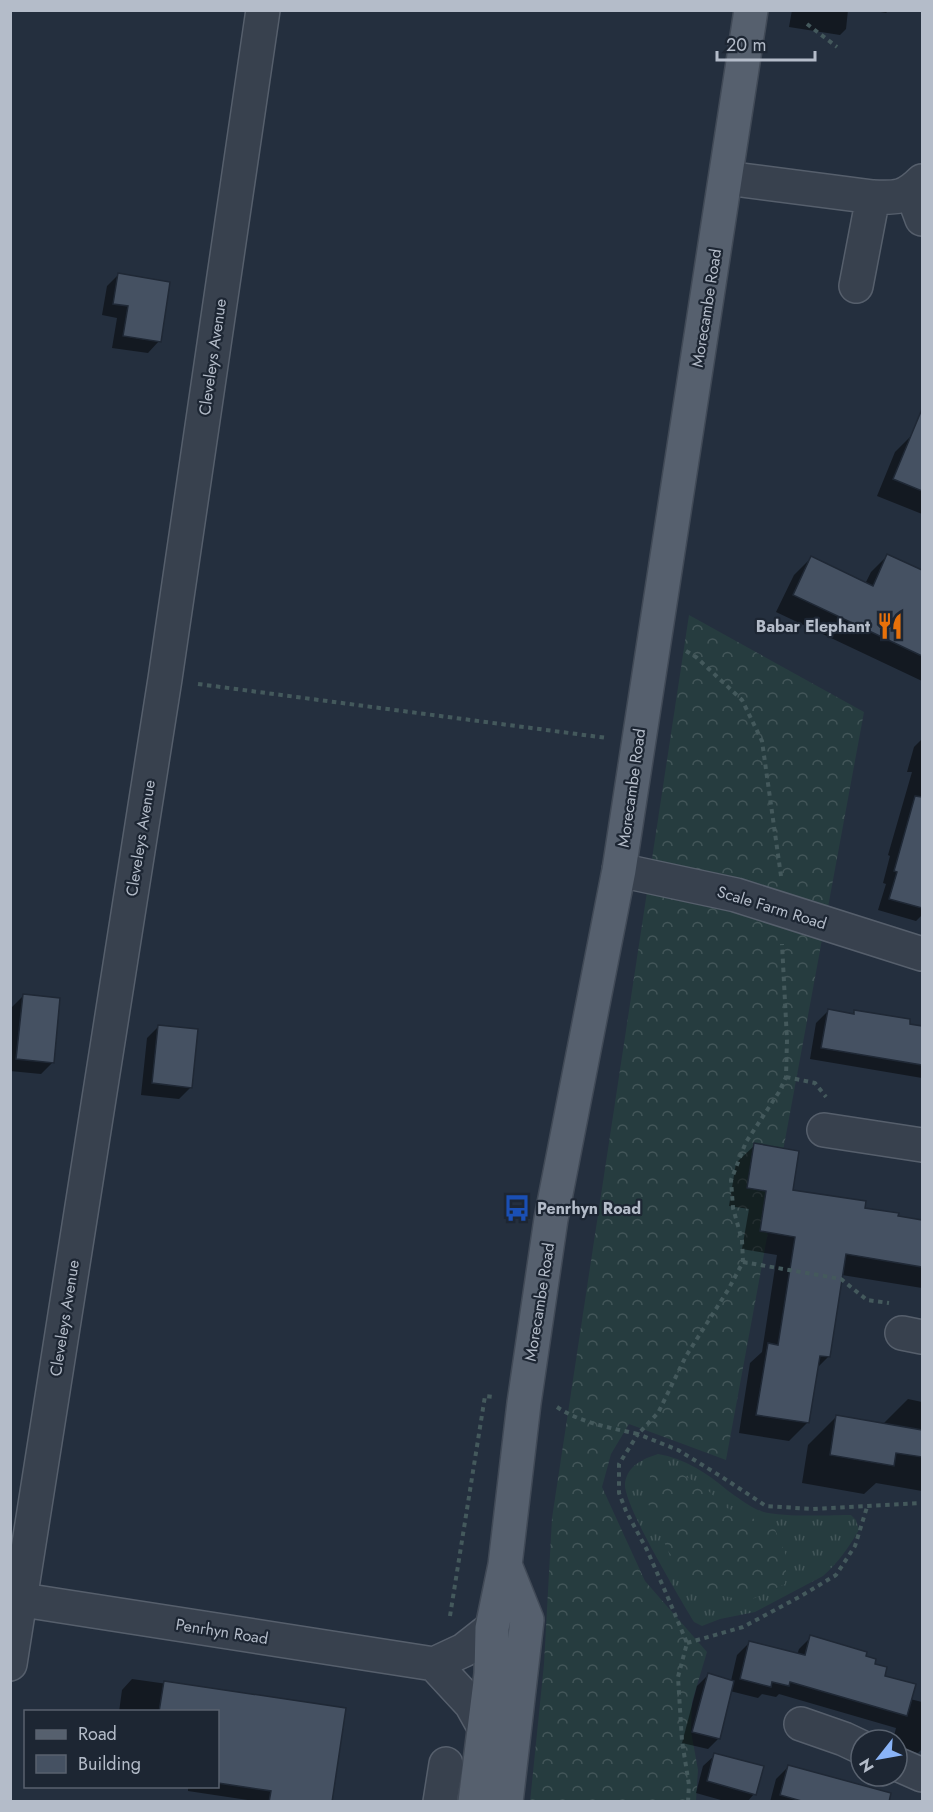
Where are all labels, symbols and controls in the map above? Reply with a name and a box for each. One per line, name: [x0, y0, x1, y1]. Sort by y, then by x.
scale bar: [717, 24, 814, 62]
text: 20 m: [726, 32, 766, 58]
street label: Morecambe Road: [686, 247, 727, 369]
street label: Cleveleys Avenue: [193, 297, 232, 417]
restaurant icon: Babar Elephant: [875, 611, 905, 641]
place label: Babar Elephant: [756, 615, 871, 638]
street label: Morecambe Road: [612, 727, 651, 849]
street label: Cleveleys Avenue: [120, 778, 161, 898]
street label: Scale Farm Road: [714, 880, 829, 935]
bus stop icon: Penrhyn Road: [502, 1193, 532, 1223]
place label: Penrhyn Road: [537, 1197, 641, 1220]
street label: Morecambe Road: [519, 1241, 560, 1363]
street label: Cleveleys Avenue: [44, 1258, 85, 1378]
street label: Penrhyn Road: [174, 1613, 270, 1650]
legend: [24, 1710, 219, 1788]
text: Road: [78, 1721, 117, 1747]
north arrow: [849, 1728, 909, 1788]
text: Building: [78, 1751, 141, 1777]
text: N: [853, 1754, 880, 1777]

